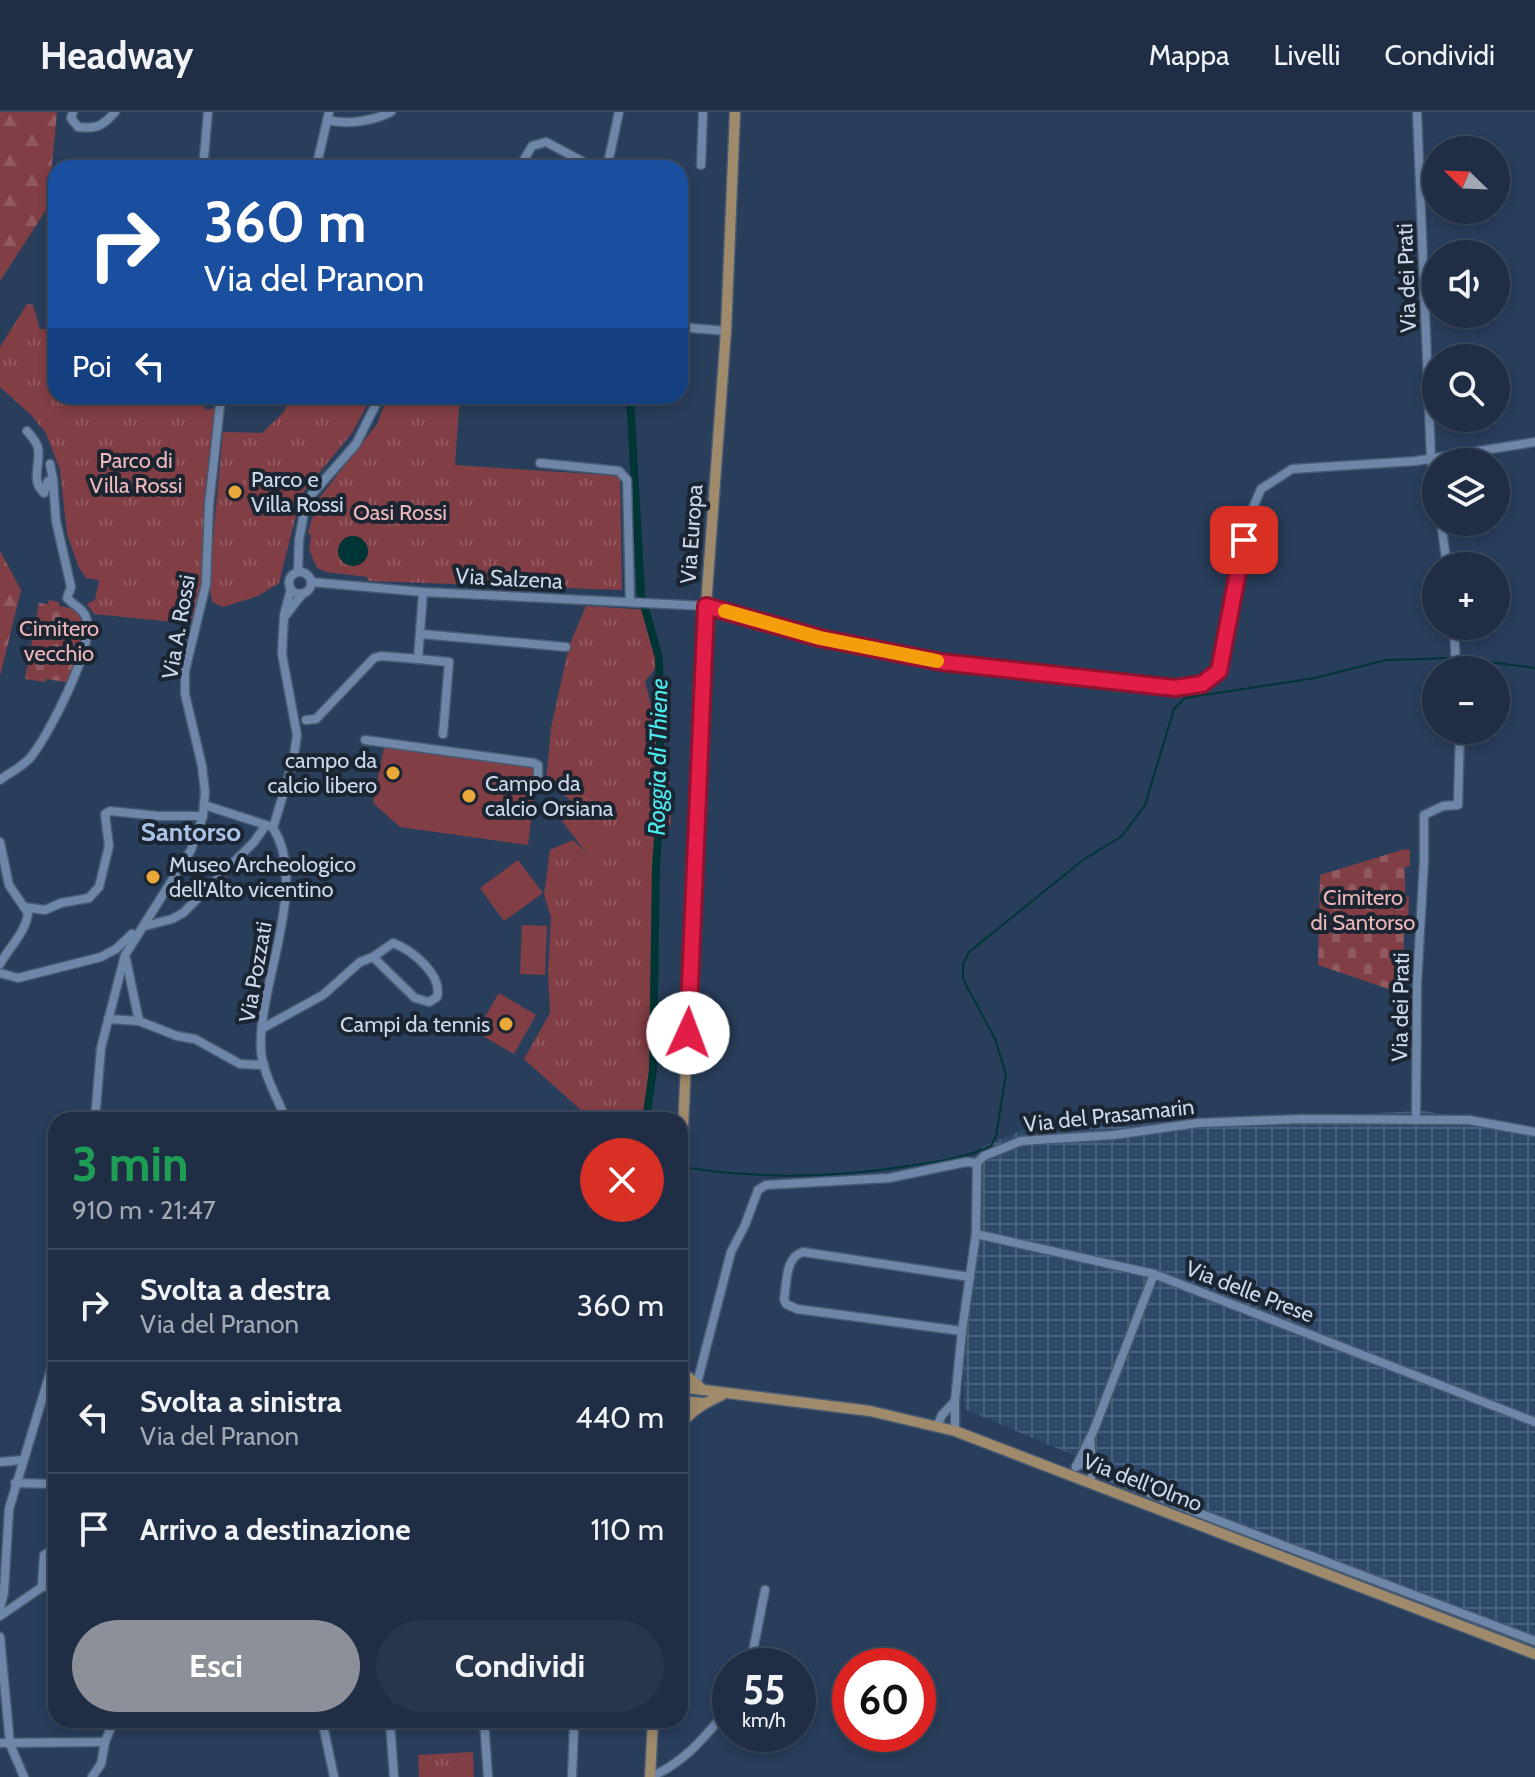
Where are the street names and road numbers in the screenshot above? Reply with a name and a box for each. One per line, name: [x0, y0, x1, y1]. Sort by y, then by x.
street label: Via dei Prati: [1391, 223, 1422, 333]
street label: Via Europa: [675, 483, 708, 585]
street label: Via Salzena: [455, 562, 564, 595]
street label: Via A. Rossi: [156, 573, 201, 681]
street label: Via Pozzati: [233, 920, 278, 1025]
street label: Via dei Prati: [1386, 952, 1415, 1062]
street label: Via del Prasamarin: [1022, 1093, 1196, 1138]
street label: Via delle Prese: [1182, 1255, 1318, 1328]
street label: Via dell'Olmo: [1079, 1447, 1206, 1518]

